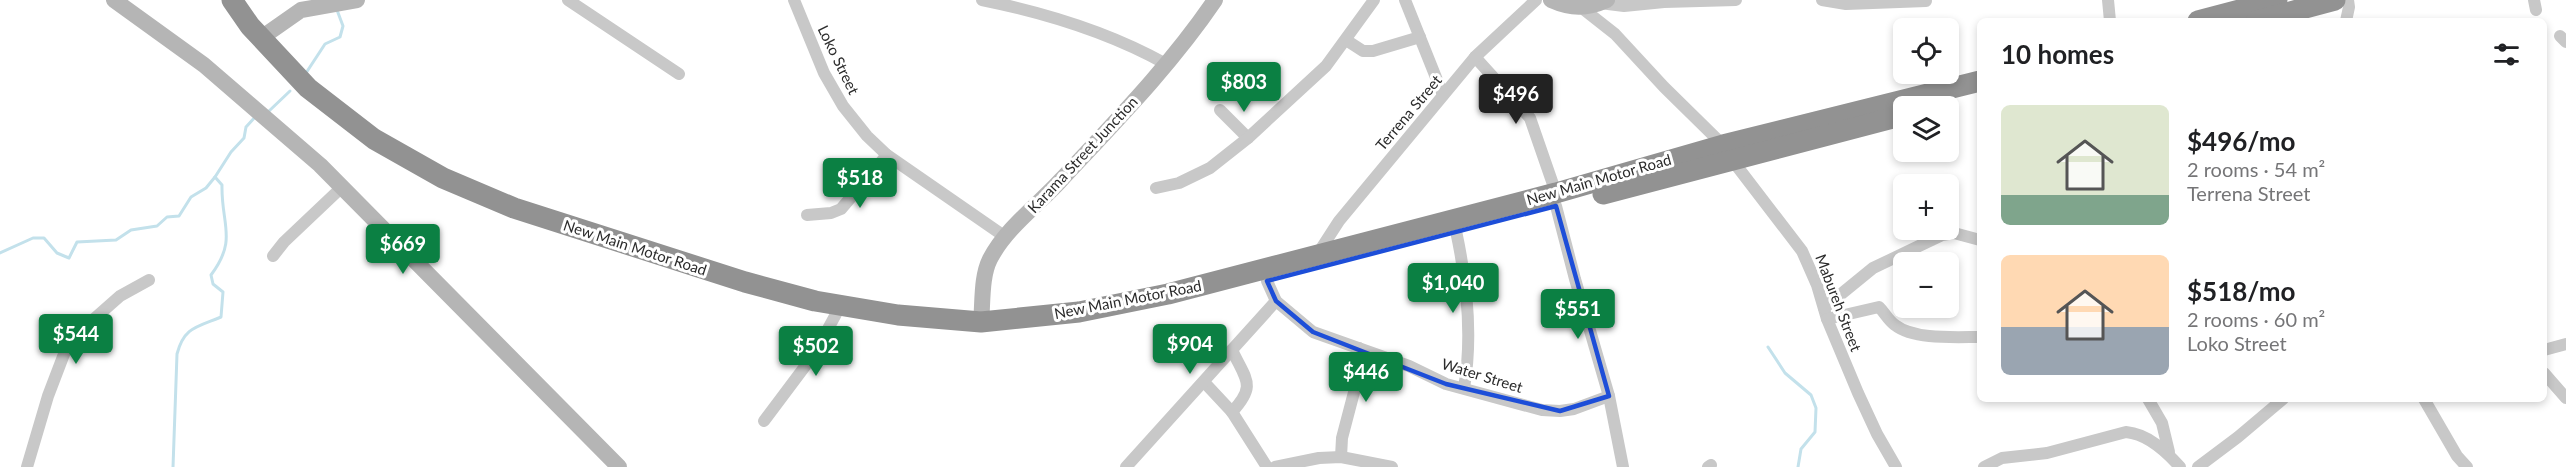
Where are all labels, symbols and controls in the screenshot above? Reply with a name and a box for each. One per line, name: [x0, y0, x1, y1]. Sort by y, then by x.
map controls: [1893, 18, 1959, 318]
button: locate: [1893, 18, 1959, 84]
street label: Loko Street: [814, 22, 864, 98]
text: 10 homes: [2001, 38, 2114, 70]
icon: filters: [2490, 38, 2523, 71]
pin: $803: [1208, 62, 1280, 113]
text: $803: [1221, 69, 1267, 93]
street label: Terrena Street: [1372, 71, 1445, 154]
pin: $496: [1480, 74, 1552, 125]
text: $496: [1493, 81, 1539, 105]
street label: Karama Street Junction: [1024, 92, 1141, 216]
button: layers: [1893, 96, 1959, 162]
text: $496/mo: [2187, 125, 2295, 157]
icon: home: [2049, 129, 2121, 201]
street label: New Main Motor Road: [1524, 150, 1673, 208]
text: 2 rooms · 54 m²: [2187, 157, 2325, 181]
pin: $518: [824, 158, 896, 209]
text: $518: [837, 165, 883, 189]
button: +: [1893, 174, 1959, 240]
text: Terrena Street: [2187, 181, 2311, 205]
street label: New Main Motor Road: [561, 215, 709, 279]
pin: $669: [367, 224, 439, 275]
text: $669: [380, 231, 426, 255]
street label: Mabureh Street: [1812, 251, 1866, 354]
button: −: [1893, 252, 1959, 318]
pin: $1,040: [1404, 263, 1502, 314]
text: $1,040: [1422, 270, 1484, 294]
text: $518/mo: [2187, 275, 2295, 307]
street label: New Main Motor Road: [1053, 276, 1203, 322]
icon: home: [2049, 279, 2121, 351]
pin: $551: [1542, 289, 1614, 340]
text: $551: [1555, 296, 1601, 320]
text: 2 rooms · 60 m²: [2187, 307, 2325, 331]
pin: $544: [40, 314, 112, 365]
text: $544: [53, 321, 99, 345]
pin: $904: [1154, 324, 1226, 375]
pin: $502: [780, 326, 852, 377]
text: $904: [1167, 331, 1213, 355]
text: Loko Street: [2187, 331, 2287, 355]
text: $502: [793, 333, 839, 357]
pin: $446: [1330, 352, 1402, 403]
street label: Water Street: [1440, 354, 1526, 396]
text: $446: [1343, 359, 1389, 383]

